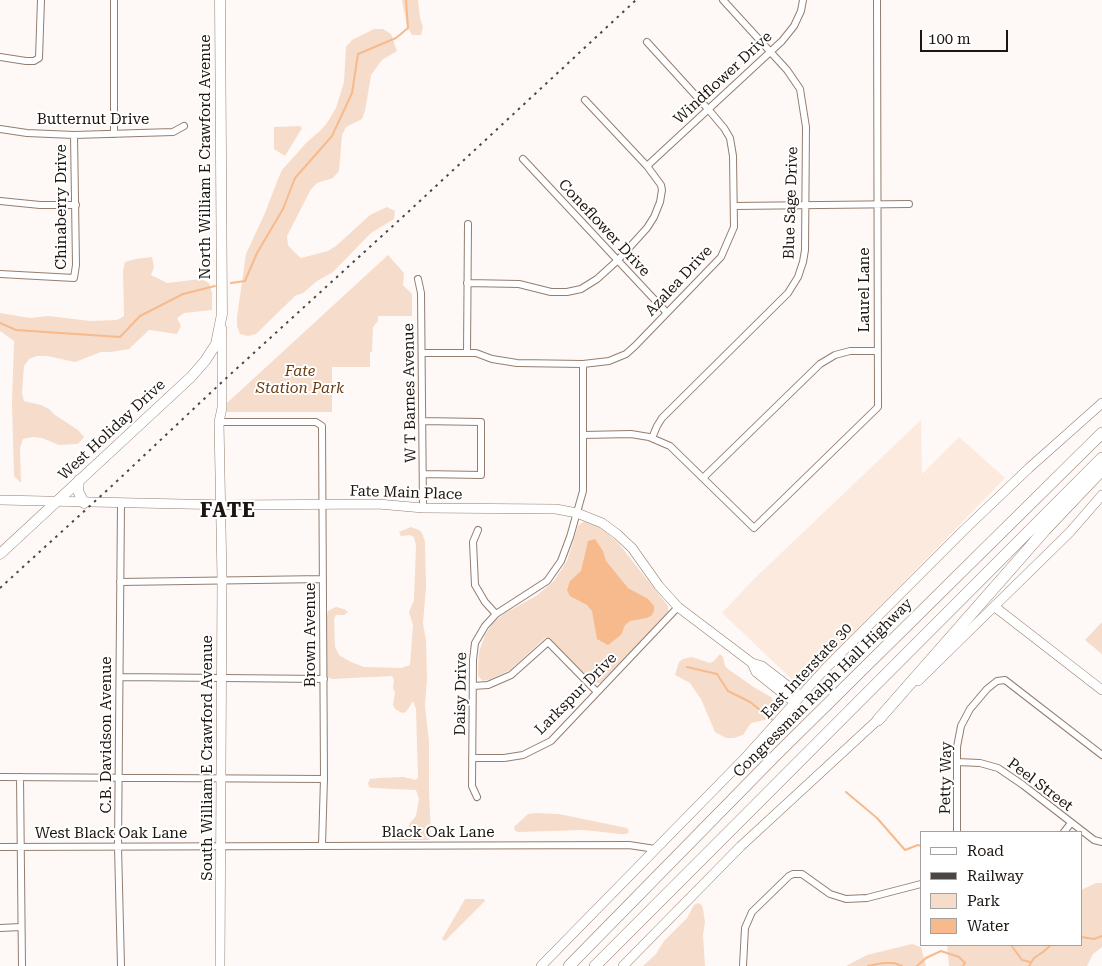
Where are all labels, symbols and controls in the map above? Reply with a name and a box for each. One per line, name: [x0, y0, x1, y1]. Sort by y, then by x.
scale bar: [922, 20, 1010, 52]
street label: Windflower Drive: [670, 28, 776, 128]
text: 100 m: [928, 30, 971, 48]
street label: North William E Crawford Avenue: [197, 35, 215, 279]
street label: Butternut Drive: [37, 111, 149, 129]
street label: Chinaberry Drive: [53, 144, 71, 270]
street label: Blue Sage Drive: [780, 146, 802, 260]
street label: Coneflower Drive: [554, 176, 654, 280]
street label: Azalea Drive: [642, 242, 716, 320]
street label: Laurel Lane: [856, 248, 874, 332]
street label: W T Barnes Avenue: [400, 323, 420, 463]
park label: Fate Station Park: [256, 363, 344, 398]
street label: West Holiday Drive: [55, 376, 169, 484]
street label: Fate Main Place: [349, 482, 463, 504]
district label: FATE: [199, 499, 257, 523]
street label: Brown Avenue: [302, 583, 320, 687]
street label: Congressman Ralph Hall Highway: [730, 595, 916, 781]
street label: East Interstate 30: [758, 619, 856, 723]
street label: South William E Crawford Avenue: [199, 635, 217, 881]
street label: Larkspur Drive: [531, 649, 621, 739]
street label: Daisy Drive: [451, 652, 471, 736]
street label: C.B. Davidson Avenue: [98, 656, 116, 814]
street label: Petty Way: [936, 741, 956, 815]
street label: Peel Street: [1004, 755, 1076, 815]
street label: Black Oak Lane: [381, 824, 495, 842]
street label: West Black Oak Lane: [35, 825, 187, 843]
legend: [920, 831, 1082, 946]
text: Road: [967, 842, 1004, 860]
text: Railway: [967, 867, 1024, 885]
text: Park: [967, 892, 1000, 910]
text: Water: [967, 917, 1009, 935]

